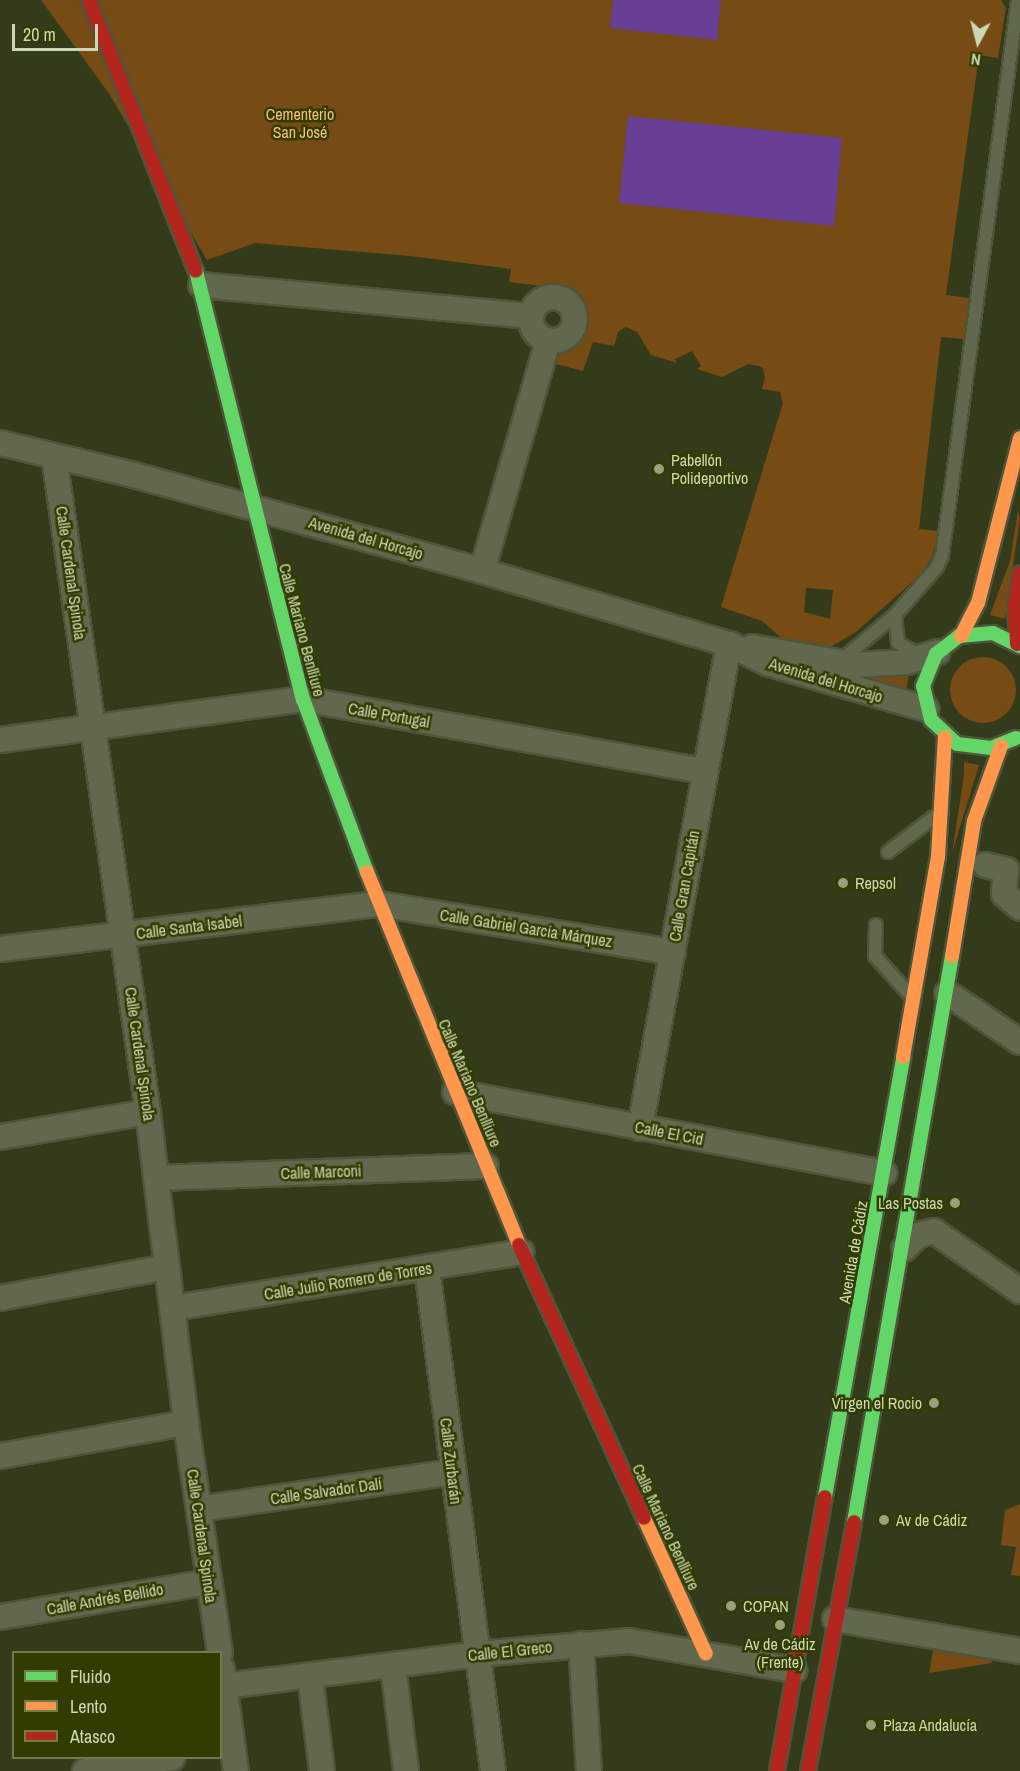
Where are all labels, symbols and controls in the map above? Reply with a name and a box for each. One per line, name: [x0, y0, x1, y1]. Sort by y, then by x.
scale bar: [15, 12, 100, 50]
north arrow: [948, 12, 1008, 72]
text: 20 m: [23, 22, 56, 47]
text: N: [970, 48, 982, 71]
park label: Cementerio San José: [266, 104, 334, 142]
place label: Pabellón Polideportivo: [671, 450, 748, 488]
marker: Pabellón Polideportivo: [652, 462, 666, 476]
street label: Calle Cardenal Spinola: [52, 505, 90, 641]
street label: Avenida del Horcajo: [307, 513, 425, 563]
street label: Calle Mariano Benlliure: [275, 561, 329, 699]
street label: Avenida del Horcajo: [767, 654, 885, 706]
street label: Calle Portugal: [347, 698, 431, 732]
street label: Calle Gran Capitán: [665, 829, 703, 943]
place label: Repsol: [855, 873, 896, 893]
marker: Repsol: [836, 876, 850, 890]
street label: Calle Gabriel García Márquez: [438, 905, 614, 951]
street label: Calle Santa Isabel: [135, 911, 243, 943]
street label: Calle Cardenal Spinola: [121, 986, 159, 1122]
street label: Calle Mariano Benlliure: [434, 1016, 506, 1150]
street label: Calle El Cid: [633, 1117, 705, 1149]
street label: Calle Marconi: [280, 1161, 362, 1183]
place label: Las Postas: [878, 1193, 943, 1213]
marker: Las Postas: [948, 1196, 962, 1210]
street label: Avenida de Cádiz: [835, 1199, 871, 1305]
street label: Calle Julio Romero de Torres: [263, 1258, 433, 1304]
place label: Virgen el Rocio: [832, 1393, 922, 1413]
marker: Virgen el Rocio: [927, 1396, 941, 1410]
street label: Calle Zurbarán: [436, 1417, 466, 1505]
street label: Calle Mariano Benlliure: [628, 1461, 704, 1593]
street label: Calle Cardenal Spinola: [183, 1468, 221, 1604]
street label: Calle Salvador Dalí: [269, 1474, 383, 1508]
place label: Av de Cádiz: [896, 1510, 967, 1530]
marker: Av de Cádiz: [877, 1513, 891, 1527]
street label: Calle Andrés Bellido: [45, 1579, 165, 1619]
place label: COPAN: [743, 1596, 789, 1616]
marker: COPAN: [724, 1599, 738, 1613]
marker: Av de Cádiz (Frente): [773, 1618, 787, 1632]
place label: Av de Cádiz (Frente): [744, 1634, 816, 1672]
street label: Calle El Greco: [467, 1637, 553, 1665]
legend: [12, 1651, 222, 1759]
text: Fluido: [70, 1664, 111, 1689]
text: Lento: [70, 1694, 107, 1719]
place label: Plaza Andalucía: [883, 1715, 978, 1735]
marker: Plaza Andalucía: [864, 1718, 878, 1732]
text: Atasco: [70, 1724, 115, 1749]

